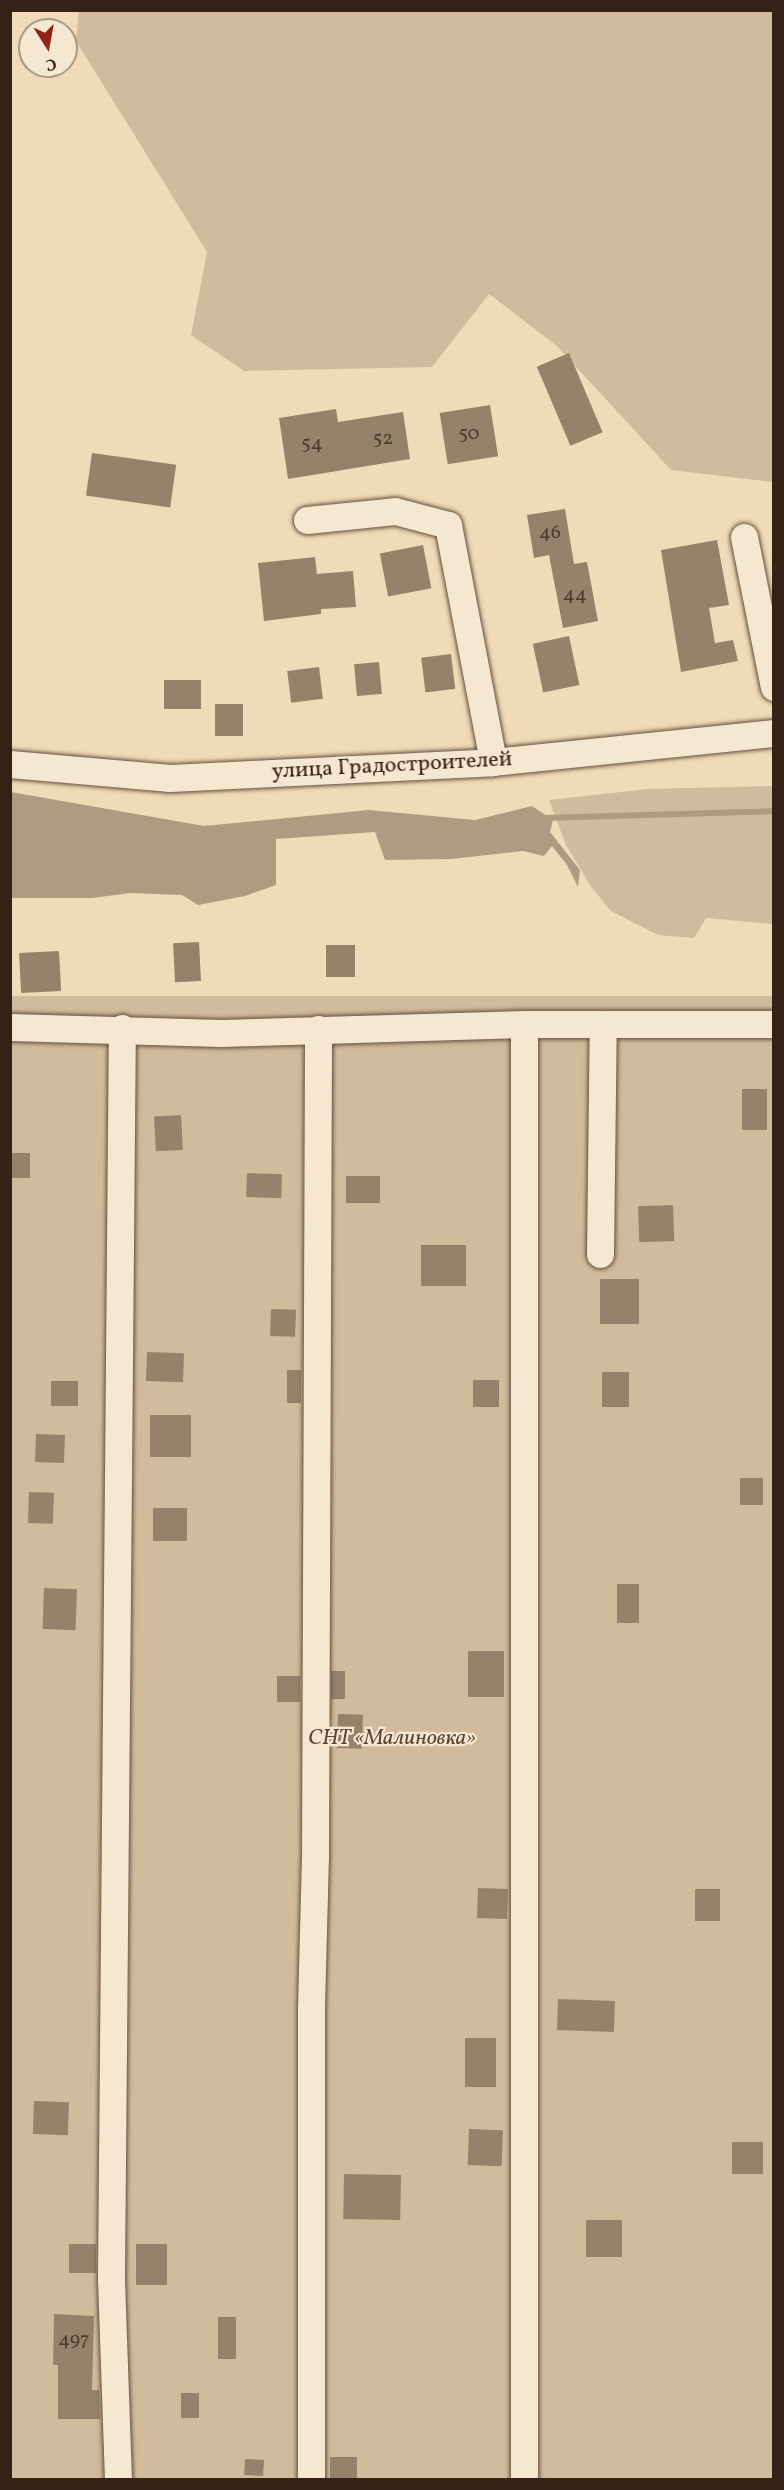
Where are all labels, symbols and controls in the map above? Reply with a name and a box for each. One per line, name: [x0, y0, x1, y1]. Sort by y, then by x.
north arrow: [18, 18, 78, 78]
text: С: [44, 52, 58, 75]
house number: 50: [458, 422, 480, 446]
house number: 52: [373, 427, 393, 451]
house number: 54: [301, 432, 323, 456]
house number: 46: [539, 521, 561, 545]
house number: 44: [563, 583, 587, 607]
street label: улица Градостроителей: [271, 747, 513, 785]
park label: СНТ «Малиновка»: [308, 1726, 476, 1752]
house number: 497: [58, 2328, 90, 2352]

